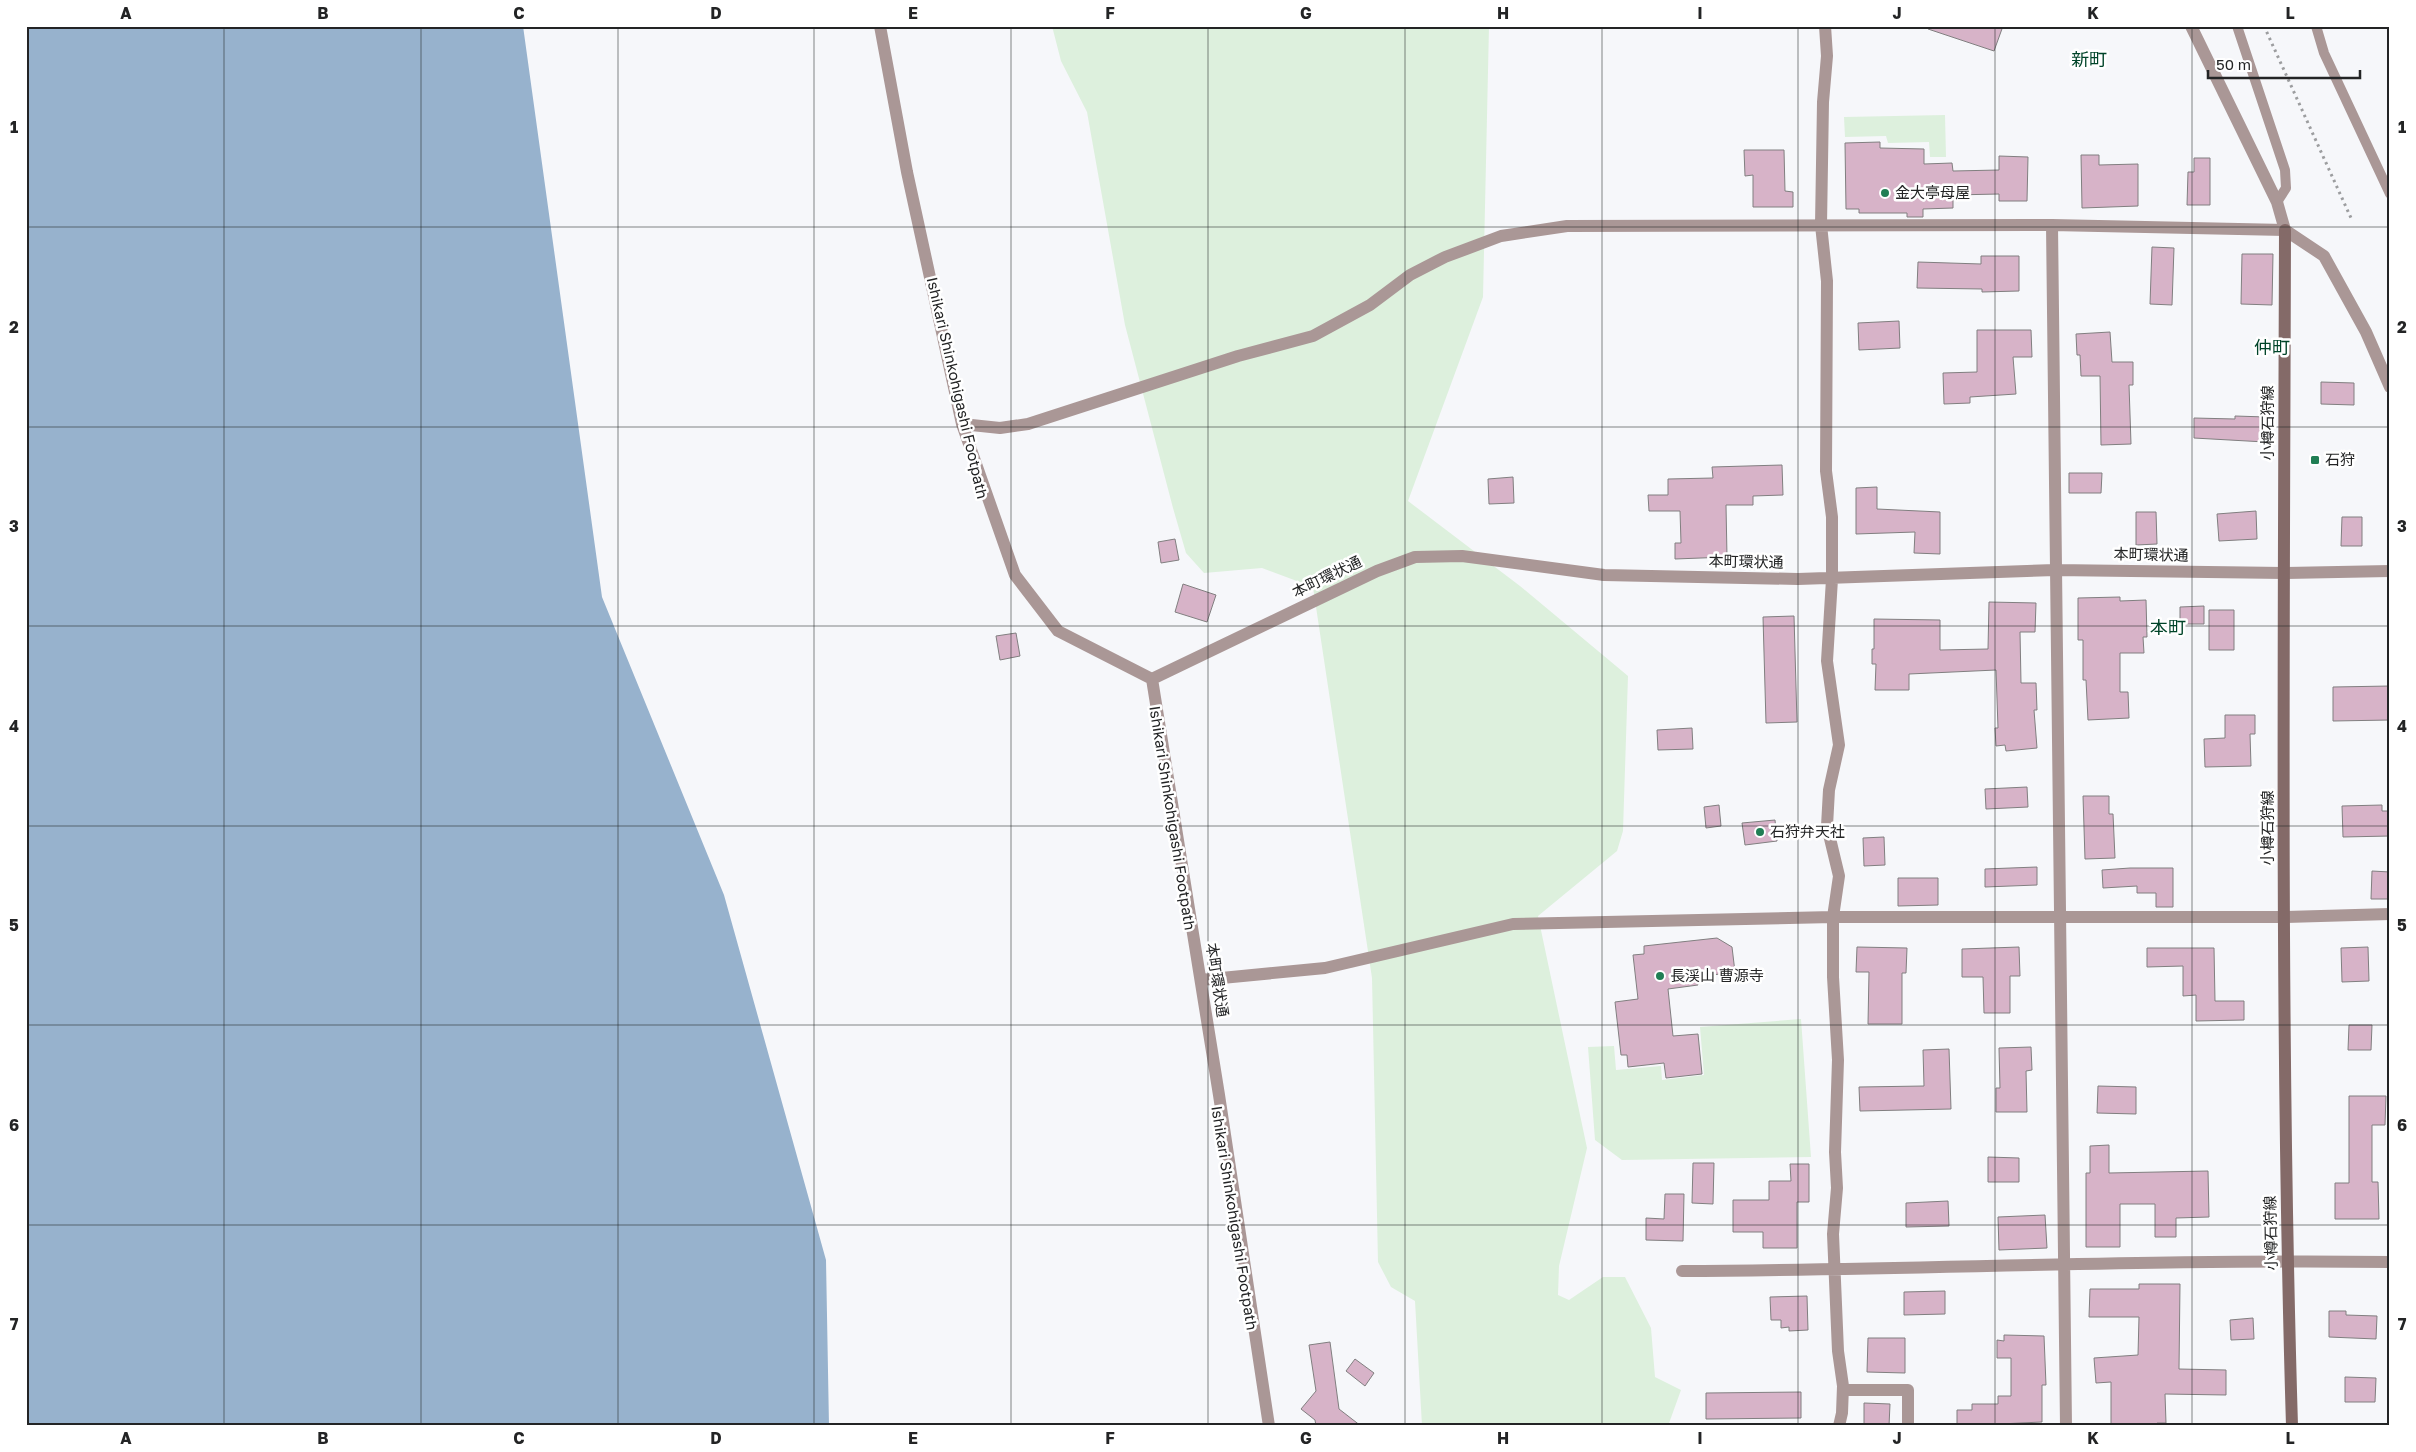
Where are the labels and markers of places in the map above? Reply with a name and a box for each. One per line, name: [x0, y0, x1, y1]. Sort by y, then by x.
place label: 金大亭母屋: [1895, 183, 1970, 201]
marker: 金大亭母屋: [1879, 187, 1891, 199]
place label: 石狩: [2325, 450, 2355, 468]
marker: 石狩: [2309, 454, 2321, 466]
place label: 石狩弁天社: [1770, 822, 1845, 840]
marker: 石狩弁天社: [1754, 826, 1766, 838]
place label: 長渓山 曹源寺: [1670, 966, 1764, 984]
marker: 長渓山 曹源寺: [1654, 970, 1666, 982]

